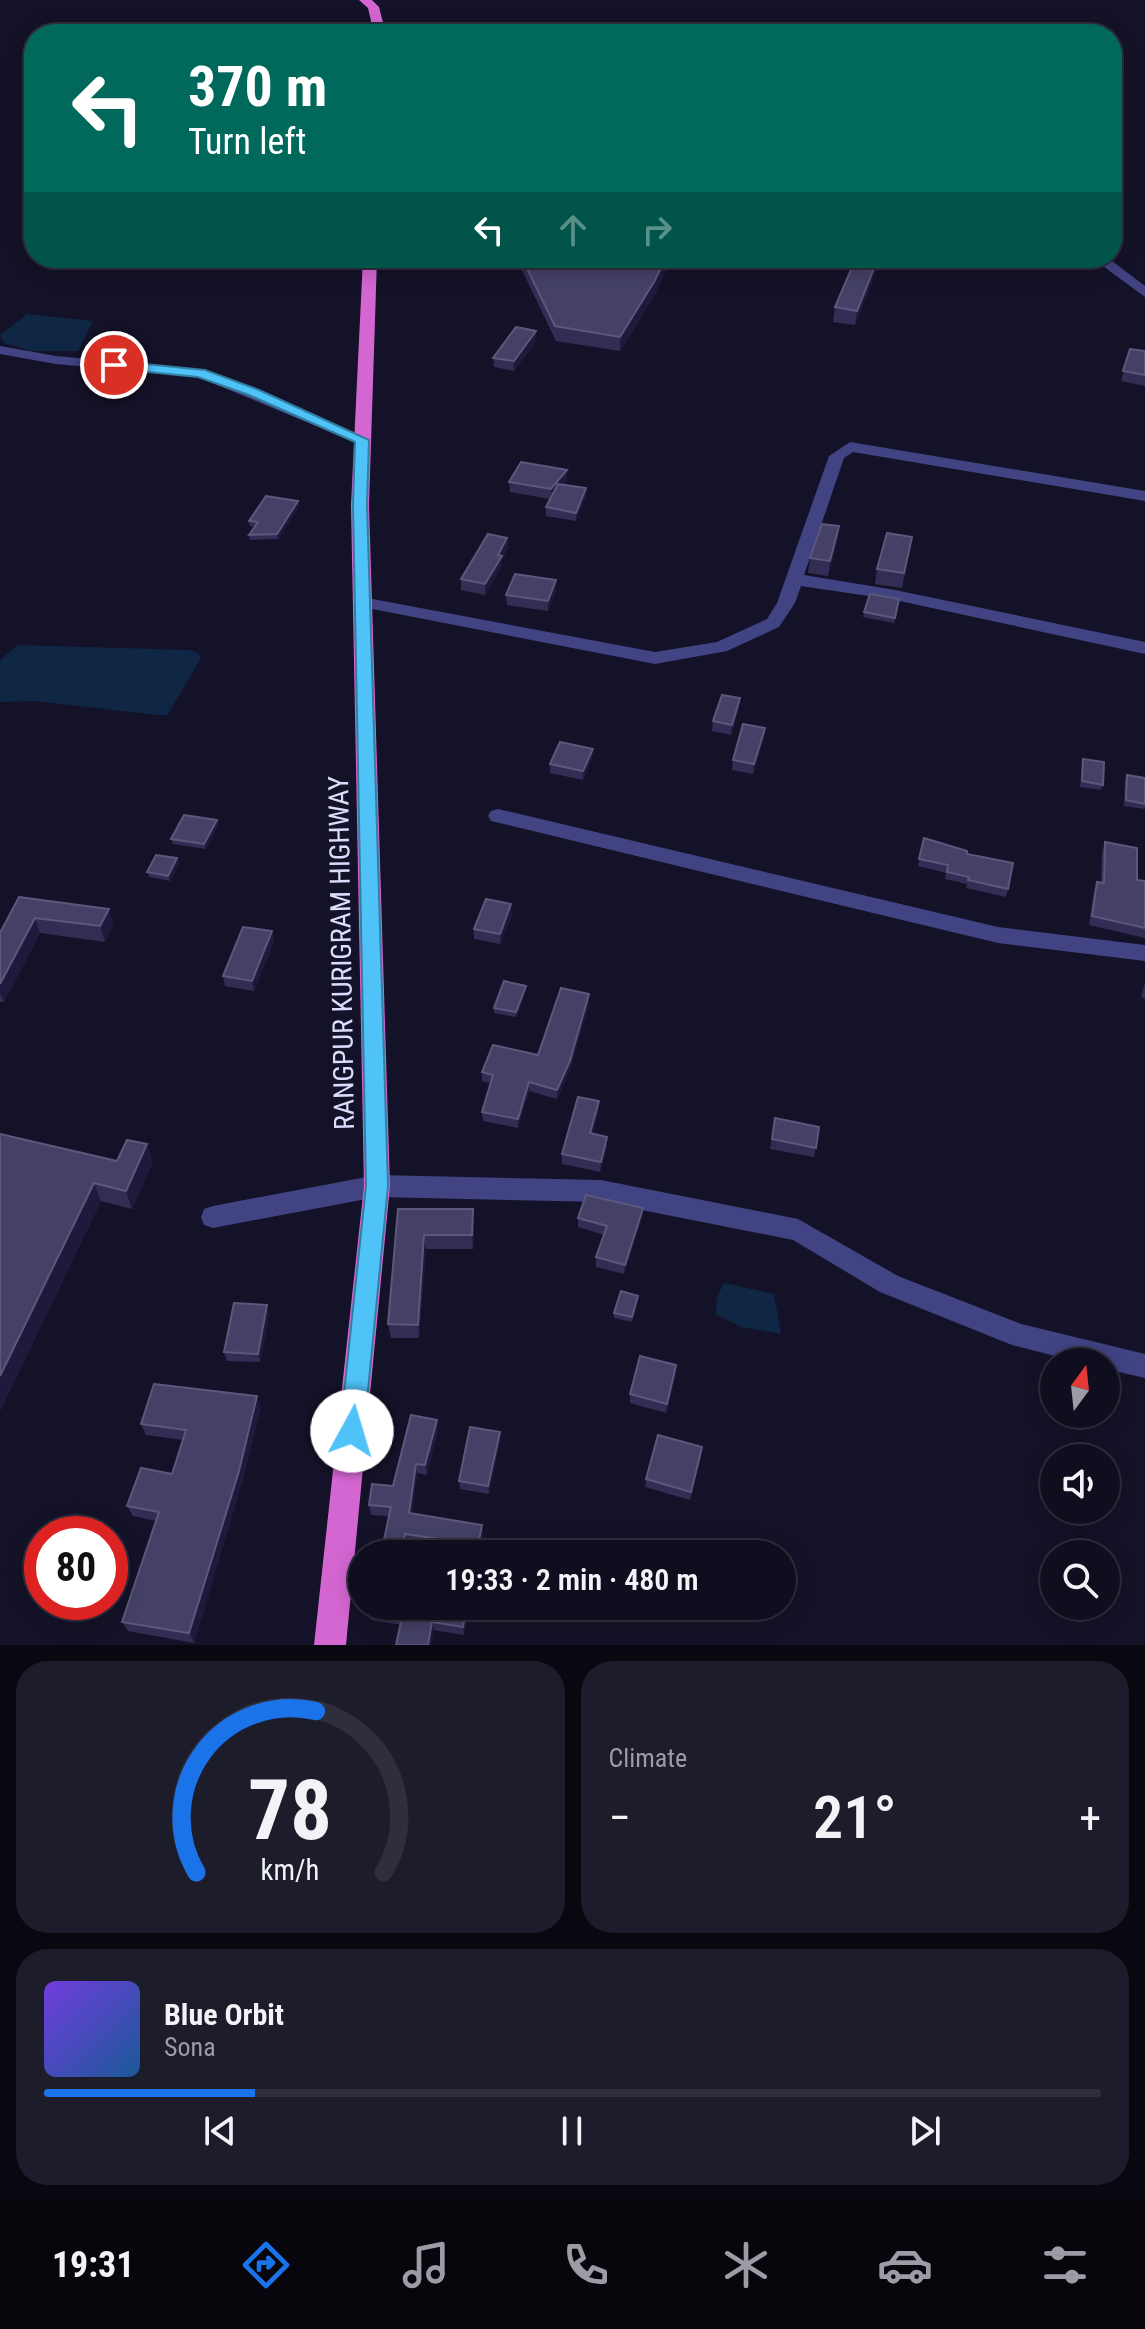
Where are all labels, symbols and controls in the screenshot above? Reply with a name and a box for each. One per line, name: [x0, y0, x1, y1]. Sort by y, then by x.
text: 370 m: [188, 54, 327, 120]
icon: left: [56, 56, 160, 160]
text: Turn left: [188, 121, 306, 163]
icon: left: [467, 208, 511, 252]
icon: ahead: [551, 208, 595, 252]
icon: right: [635, 208, 679, 252]
pin: [80, 331, 148, 399]
icon: arrive: [92, 343, 136, 387]
street label: RANGPUR KURIGRAM HIGHWAY: [322, 775, 361, 1130]
north arrow: [1040, 1348, 1120, 1428]
map controls: [1040, 1348, 1120, 1620]
position arrow: [310, 1389, 394, 1473]
button: sound: [1040, 1444, 1120, 1524]
speed limit sign: 80: [24, 1516, 128, 1620]
button: search: [1040, 1540, 1120, 1620]
text: 19:33 · 2 min · 480 m: [445, 1562, 699, 1597]
text: Climate: [609, 1743, 687, 1773]
text: 78: [248, 1762, 332, 1859]
text: 21°: [813, 1782, 897, 1853]
text: −: [609, 1792, 631, 1844]
text: +: [1079, 1792, 1101, 1844]
text: km/h: [261, 1853, 320, 1887]
text: Blue Orbit: [164, 1997, 284, 2032]
text: Sona: [164, 2032, 216, 2062]
icon: previous: [198, 2109, 242, 2153]
icon: pause: [550, 2109, 594, 2153]
icon: next: [903, 2109, 947, 2153]
icon: directions: [238, 2237, 294, 2293]
icon: music: [398, 2237, 454, 2293]
icon: phone: [558, 2237, 614, 2293]
icon: climate: [718, 2237, 774, 2293]
icon: car: [877, 2237, 933, 2293]
icon: filters: [1037, 2237, 1093, 2293]
text: 19:31: [52, 2244, 135, 2286]

